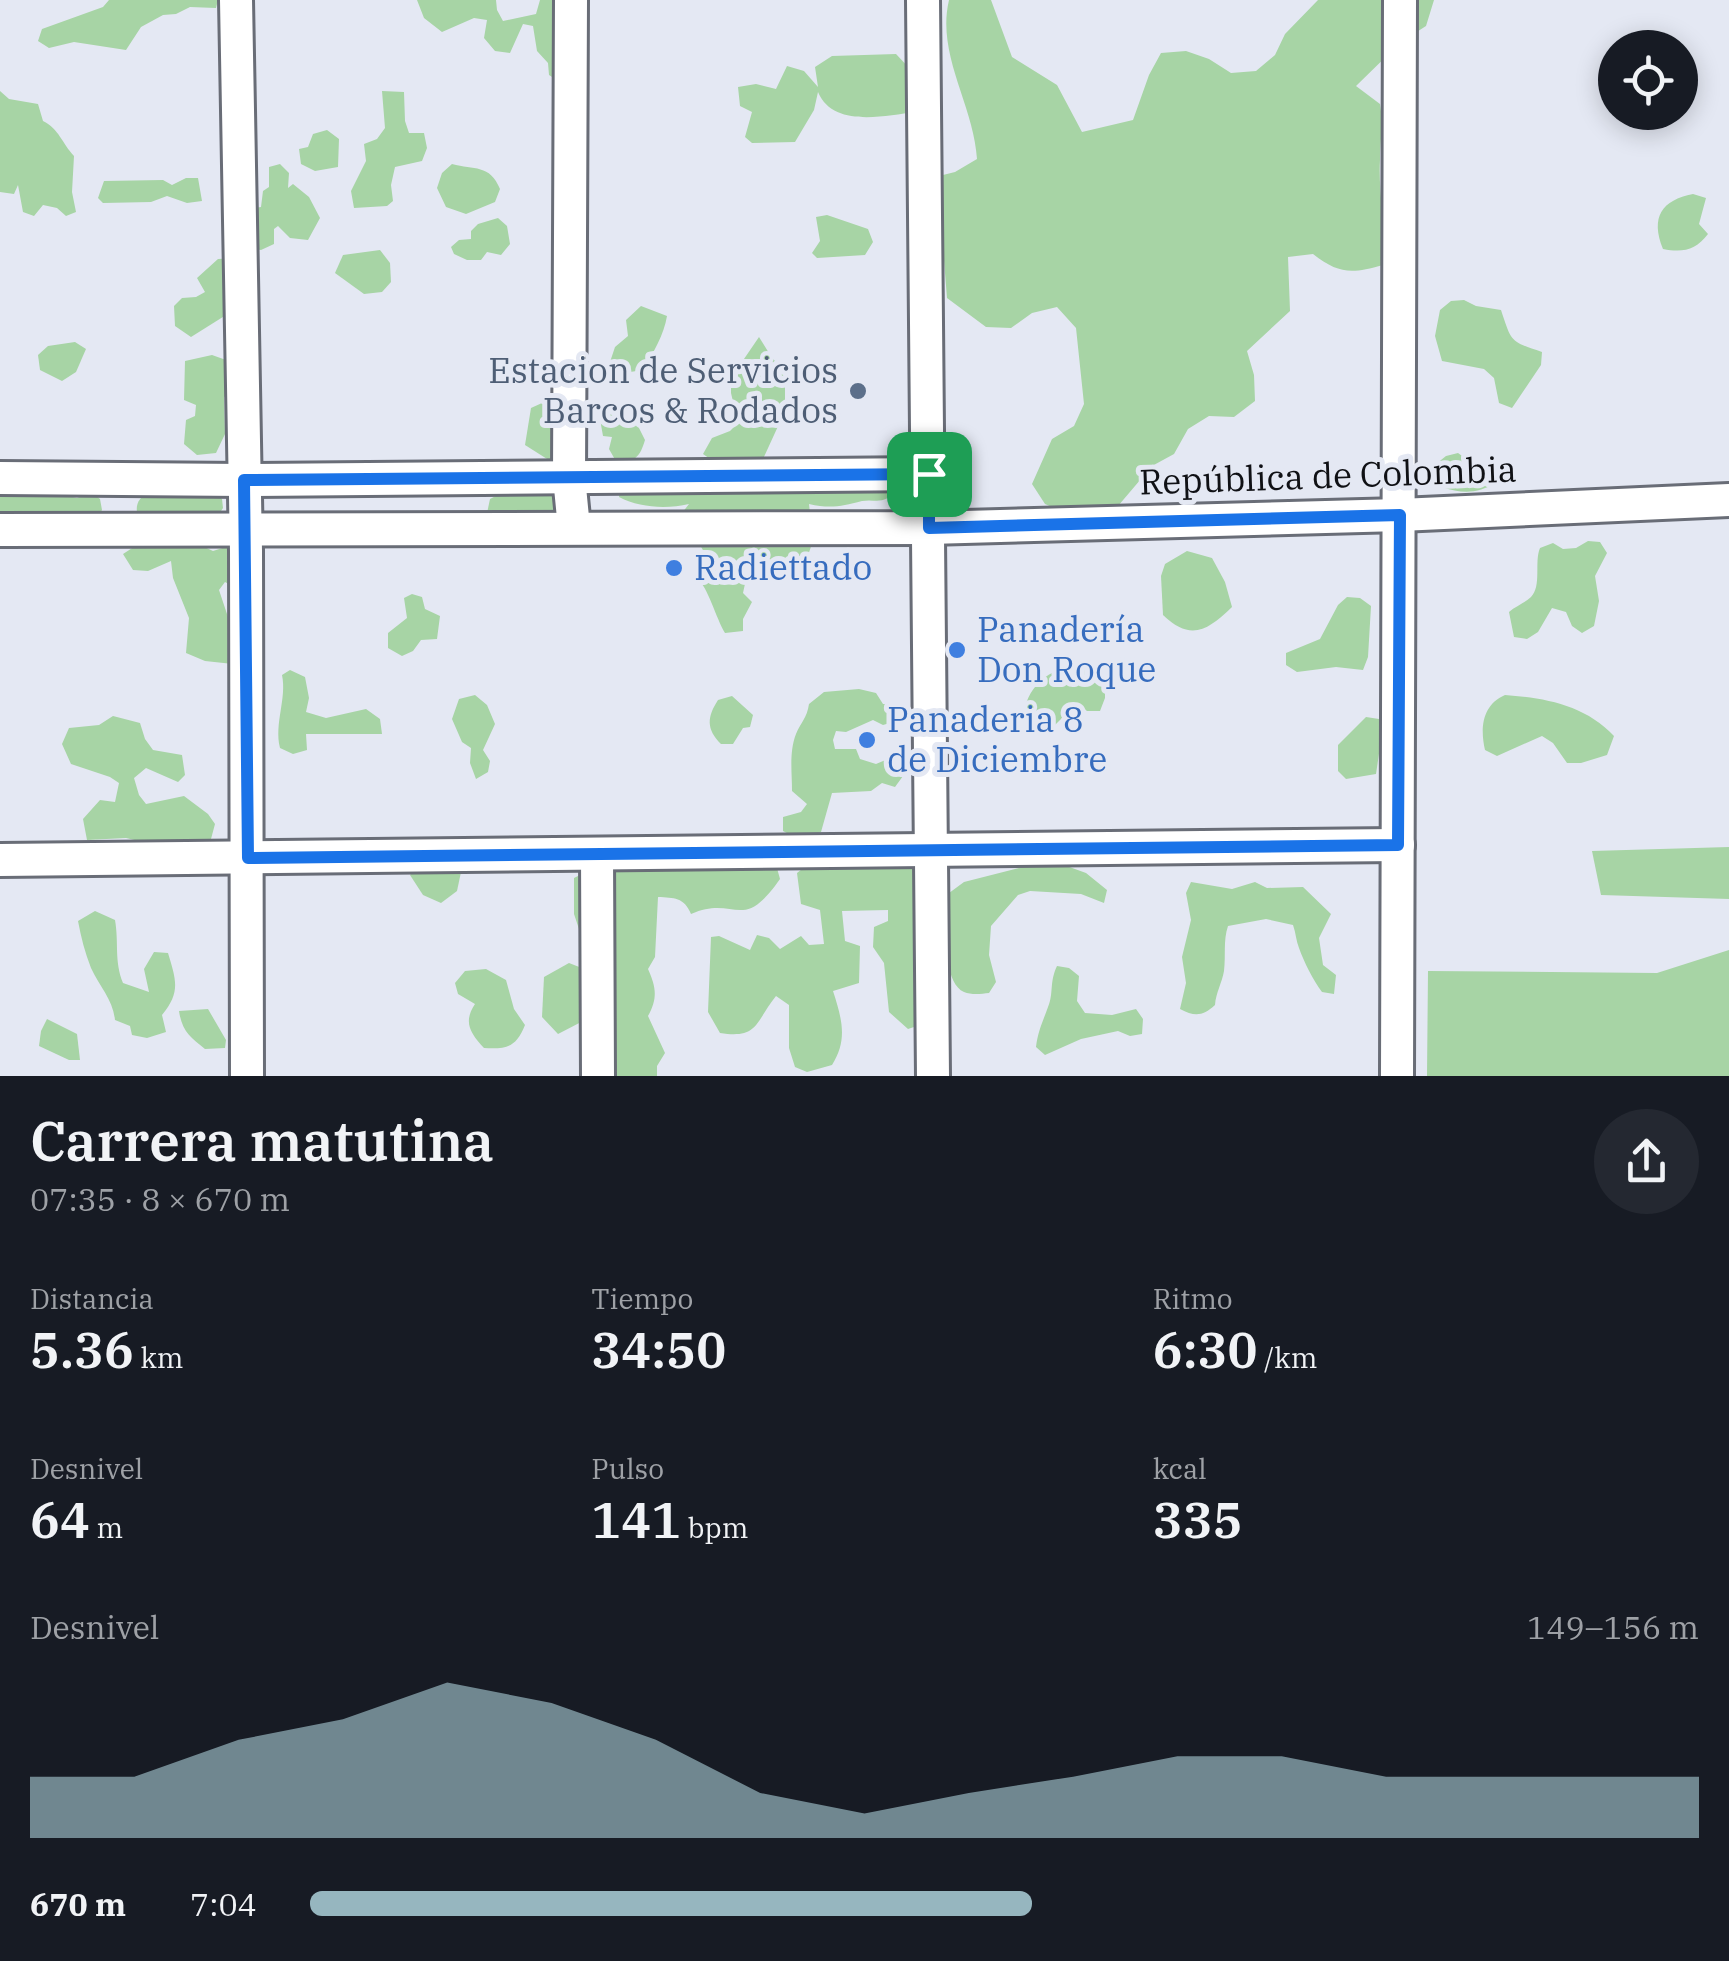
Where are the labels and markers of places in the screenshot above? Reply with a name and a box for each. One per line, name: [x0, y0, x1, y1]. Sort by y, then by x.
place label: Estacion de Servicios Barcos & Rodados: [488, 347, 838, 433]
marker: Estacion de Servicios Barcos & Rodados: [847, 380, 869, 402]
pin: [887, 432, 972, 517]
place label: Radiettado: [694, 544, 872, 590]
marker: Radiettado: [663, 557, 685, 579]
place label: Panadería Don Roque: [977, 606, 1156, 692]
marker: Panadería Don Roque: [946, 639, 968, 661]
place label: Panaderia 8 de Diciembre: [887, 696, 1107, 782]
marker: Panaderia 8 de Diciembre: [856, 729, 878, 751]

